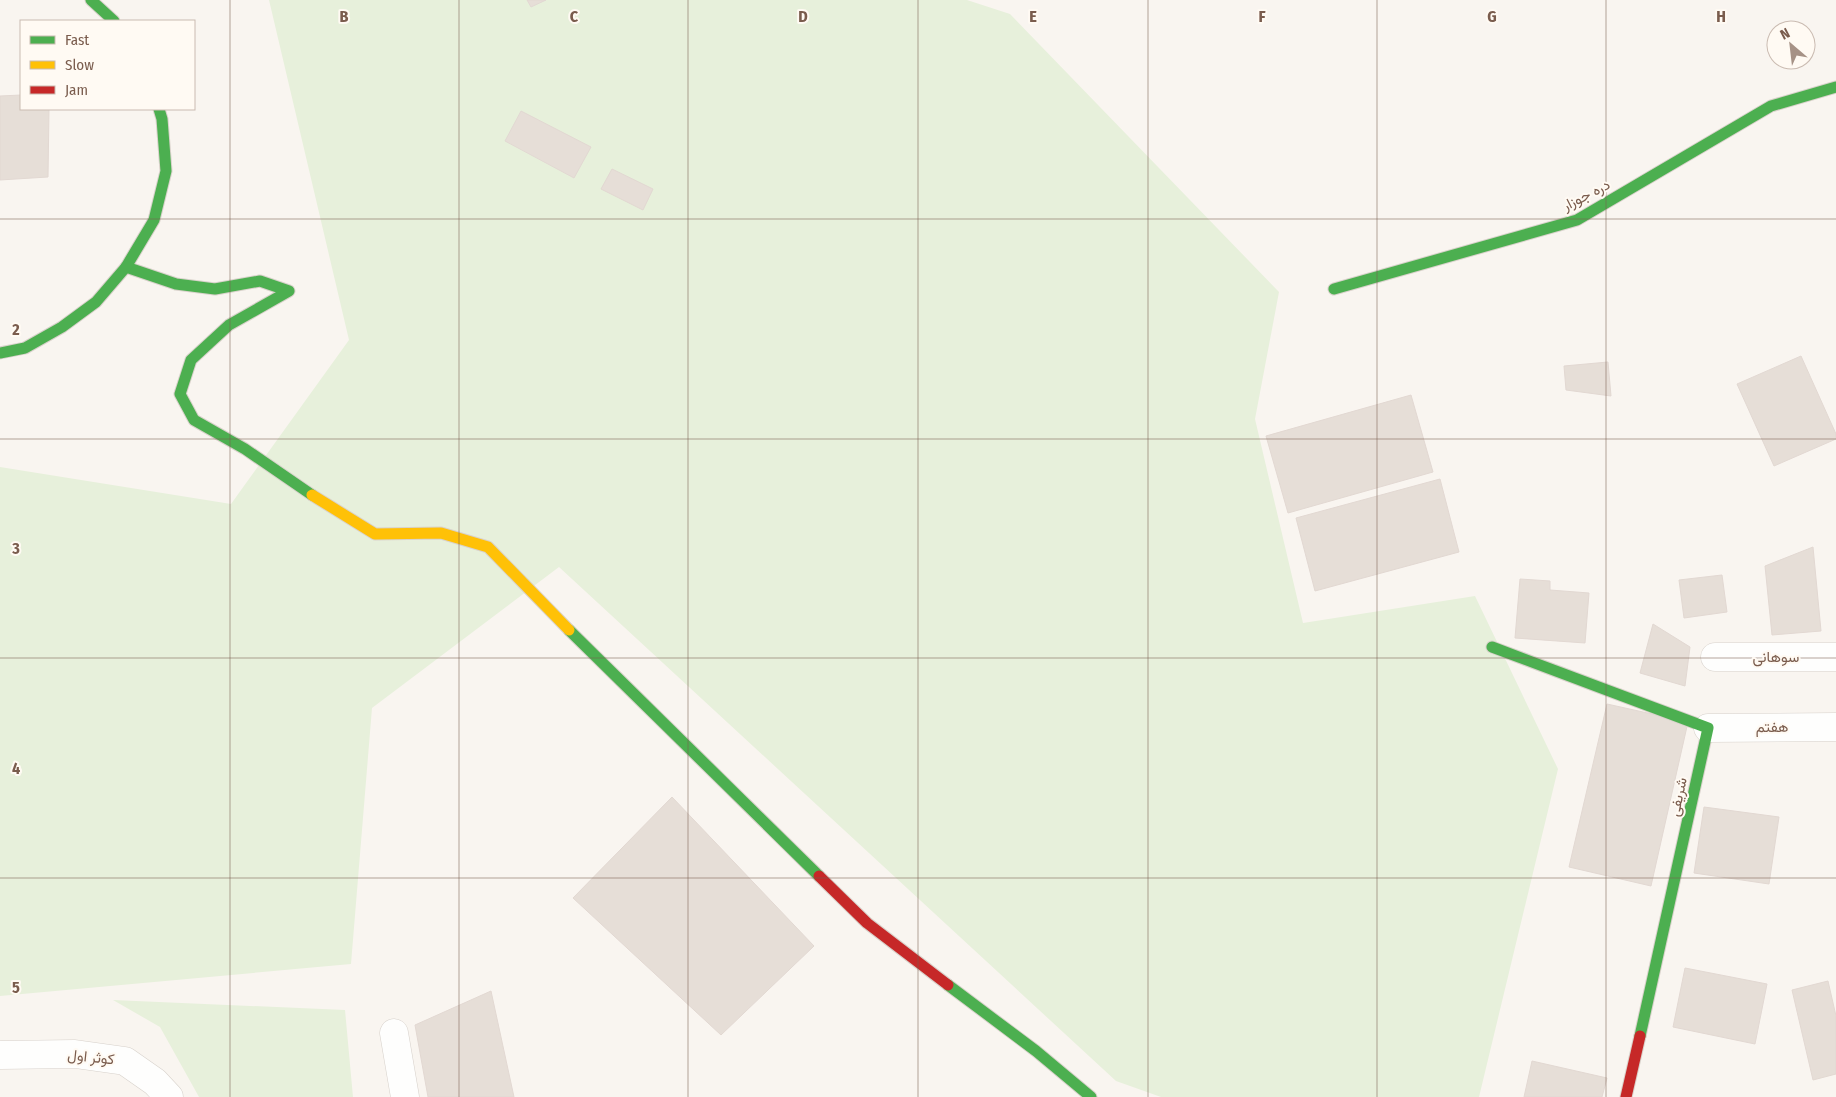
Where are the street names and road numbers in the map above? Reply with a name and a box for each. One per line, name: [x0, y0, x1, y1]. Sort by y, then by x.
street label: دره جوزار: [1558, 175, 1613, 215]
street label: سوهانی: [1753, 648, 1800, 667]
street label: هفتم: [1755, 718, 1789, 737]
street label: شریفی: [1665, 776, 1692, 818]
street label: کوثر اول: [67, 1046, 116, 1068]

